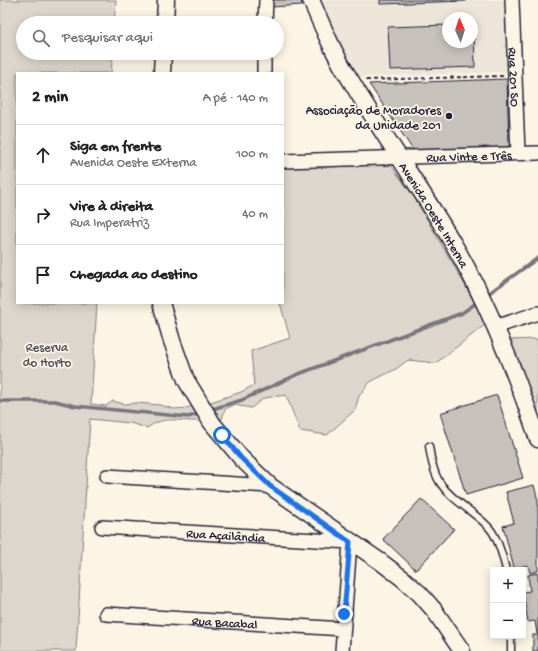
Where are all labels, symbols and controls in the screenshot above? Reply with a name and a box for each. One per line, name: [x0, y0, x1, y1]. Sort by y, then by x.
north arrow: [442, 12, 478, 48]
search box: [16, 16, 284, 60]
icon: search: [30, 27, 52, 49]
text: Pesquisar aqui: [62, 29, 153, 47]
street label: Rua 201 SO: [504, 47, 521, 107]
text: 2 min: [32, 88, 68, 108]
text: A pé · 140 m: [203, 91, 268, 106]
place label: Associação de Moradores da Unidade 201: [306, 104, 442, 134]
marker: Associação de Moradores da Unidade 201: [444, 111, 454, 121]
text: Siga em frente: [70, 138, 161, 156]
icon: ahead: [32, 144, 54, 166]
text: 100 m: [236, 147, 268, 162]
street label: Rua Vinte e Três: [426, 149, 513, 167]
text: Avenida Oeste Externa: [70, 156, 196, 171]
street label: Avenida Oeste Interna: [395, 160, 471, 272]
text: Vire à direita: [70, 198, 153, 216]
icon: right: [32, 204, 54, 226]
text: 40 m: [242, 207, 268, 222]
text: Rua Imperatriz: [70, 216, 149, 231]
icon: arrive: [32, 264, 54, 286]
text: Chegada ao destino: [70, 266, 197, 284]
park label: Reserva do Horto: [23, 341, 71, 371]
route start: [213, 426, 231, 444]
street label: Rua Açailândia: [186, 527, 266, 547]
map controls: [490, 567, 526, 639]
button: +: [490, 567, 526, 603]
button: −: [490, 603, 526, 639]
route end: [335, 605, 353, 623]
street label: Rua Bacabal: [191, 614, 258, 634]

